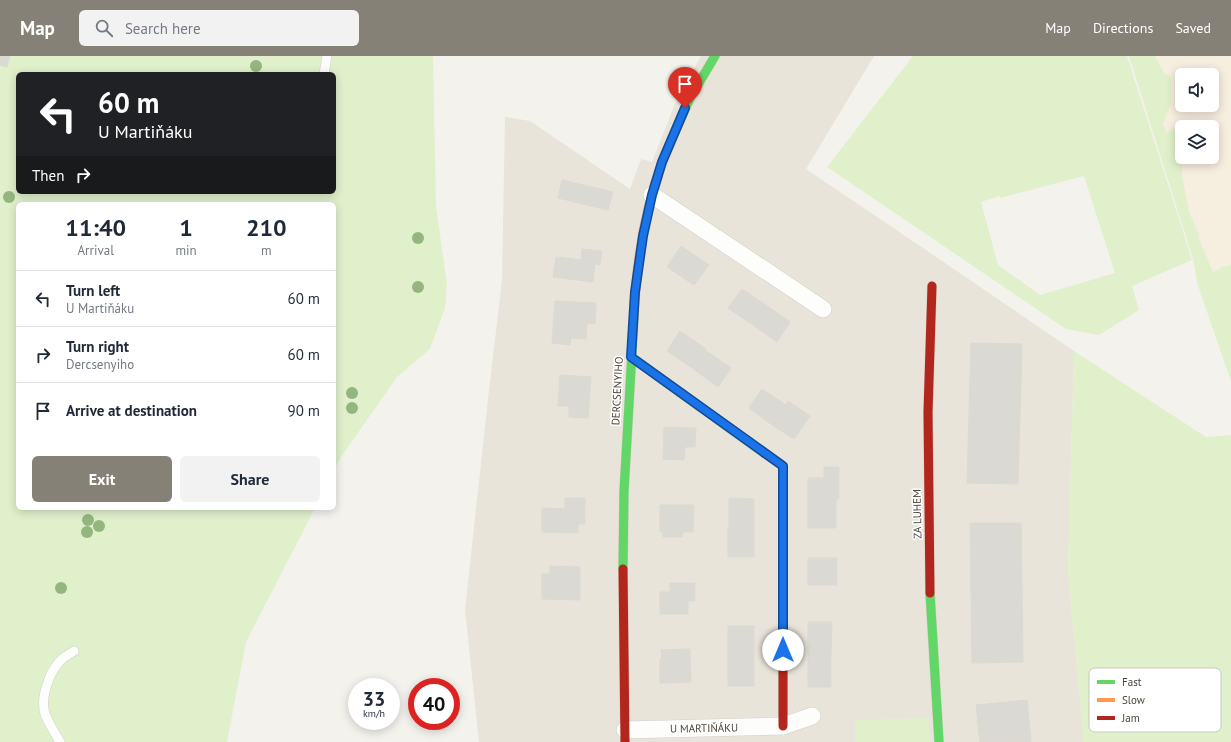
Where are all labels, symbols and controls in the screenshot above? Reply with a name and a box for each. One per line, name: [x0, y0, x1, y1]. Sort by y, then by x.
search box: [79, 10, 359, 46]
text: Map: [20, 16, 55, 40]
icon: search: [93, 17, 115, 39]
text: Search here: [125, 19, 201, 38]
text: Map: [1045, 19, 1071, 37]
text: Directions: [1093, 19, 1153, 37]
text: Saved: [1175, 19, 1211, 37]
pin: [668, 67, 702, 108]
map controls: [1175, 68, 1219, 164]
button: sound: [1175, 68, 1219, 112]
icon: arrive: [674, 73, 696, 95]
text: 60 m: [98, 84, 159, 121]
icon: left: [32, 88, 84, 140]
text: U Martiňáku: [98, 120, 192, 143]
button: layers: [1175, 120, 1219, 164]
icon: right: [72, 164, 94, 186]
text: Then: [32, 166, 64, 185]
text: 11:40: [65, 212, 126, 243]
text: 1: [179, 212, 193, 243]
text: 210: [246, 212, 287, 243]
text: Arrival: [78, 242, 114, 259]
text: min: [175, 242, 197, 259]
text: m: [261, 242, 272, 259]
text: Turn left: [66, 281, 120, 300]
icon: left: [32, 288, 54, 310]
text: 60 m: [287, 289, 320, 308]
text: U Martiňáku: [66, 300, 134, 317]
text: Turn right: [66, 337, 129, 356]
icon: right: [32, 344, 54, 366]
text: 60 m: [287, 345, 320, 364]
text: Dercsenyiho: [66, 356, 134, 373]
street label: DERCSENYIHO: [608, 356, 626, 426]
icon: arrive: [32, 400, 54, 422]
text: Arrive at destination: [66, 401, 197, 420]
text: 90 m: [287, 401, 320, 420]
button: Exit: [32, 456, 172, 502]
button: Share: [180, 456, 320, 502]
street label: ZA LUHEM: [910, 489, 924, 539]
position arrow: [762, 629, 804, 671]
legend: [1089, 668, 1221, 732]
text: Fast: [1122, 675, 1142, 689]
speed limit sign: 40: [408, 678, 460, 730]
text: 33: [363, 686, 385, 712]
text: Slow: [1122, 693, 1145, 707]
text: km/h: [363, 707, 385, 720]
text: Jam: [1121, 711, 1140, 725]
street label: U MARTIŇÁKU: [670, 720, 738, 736]

